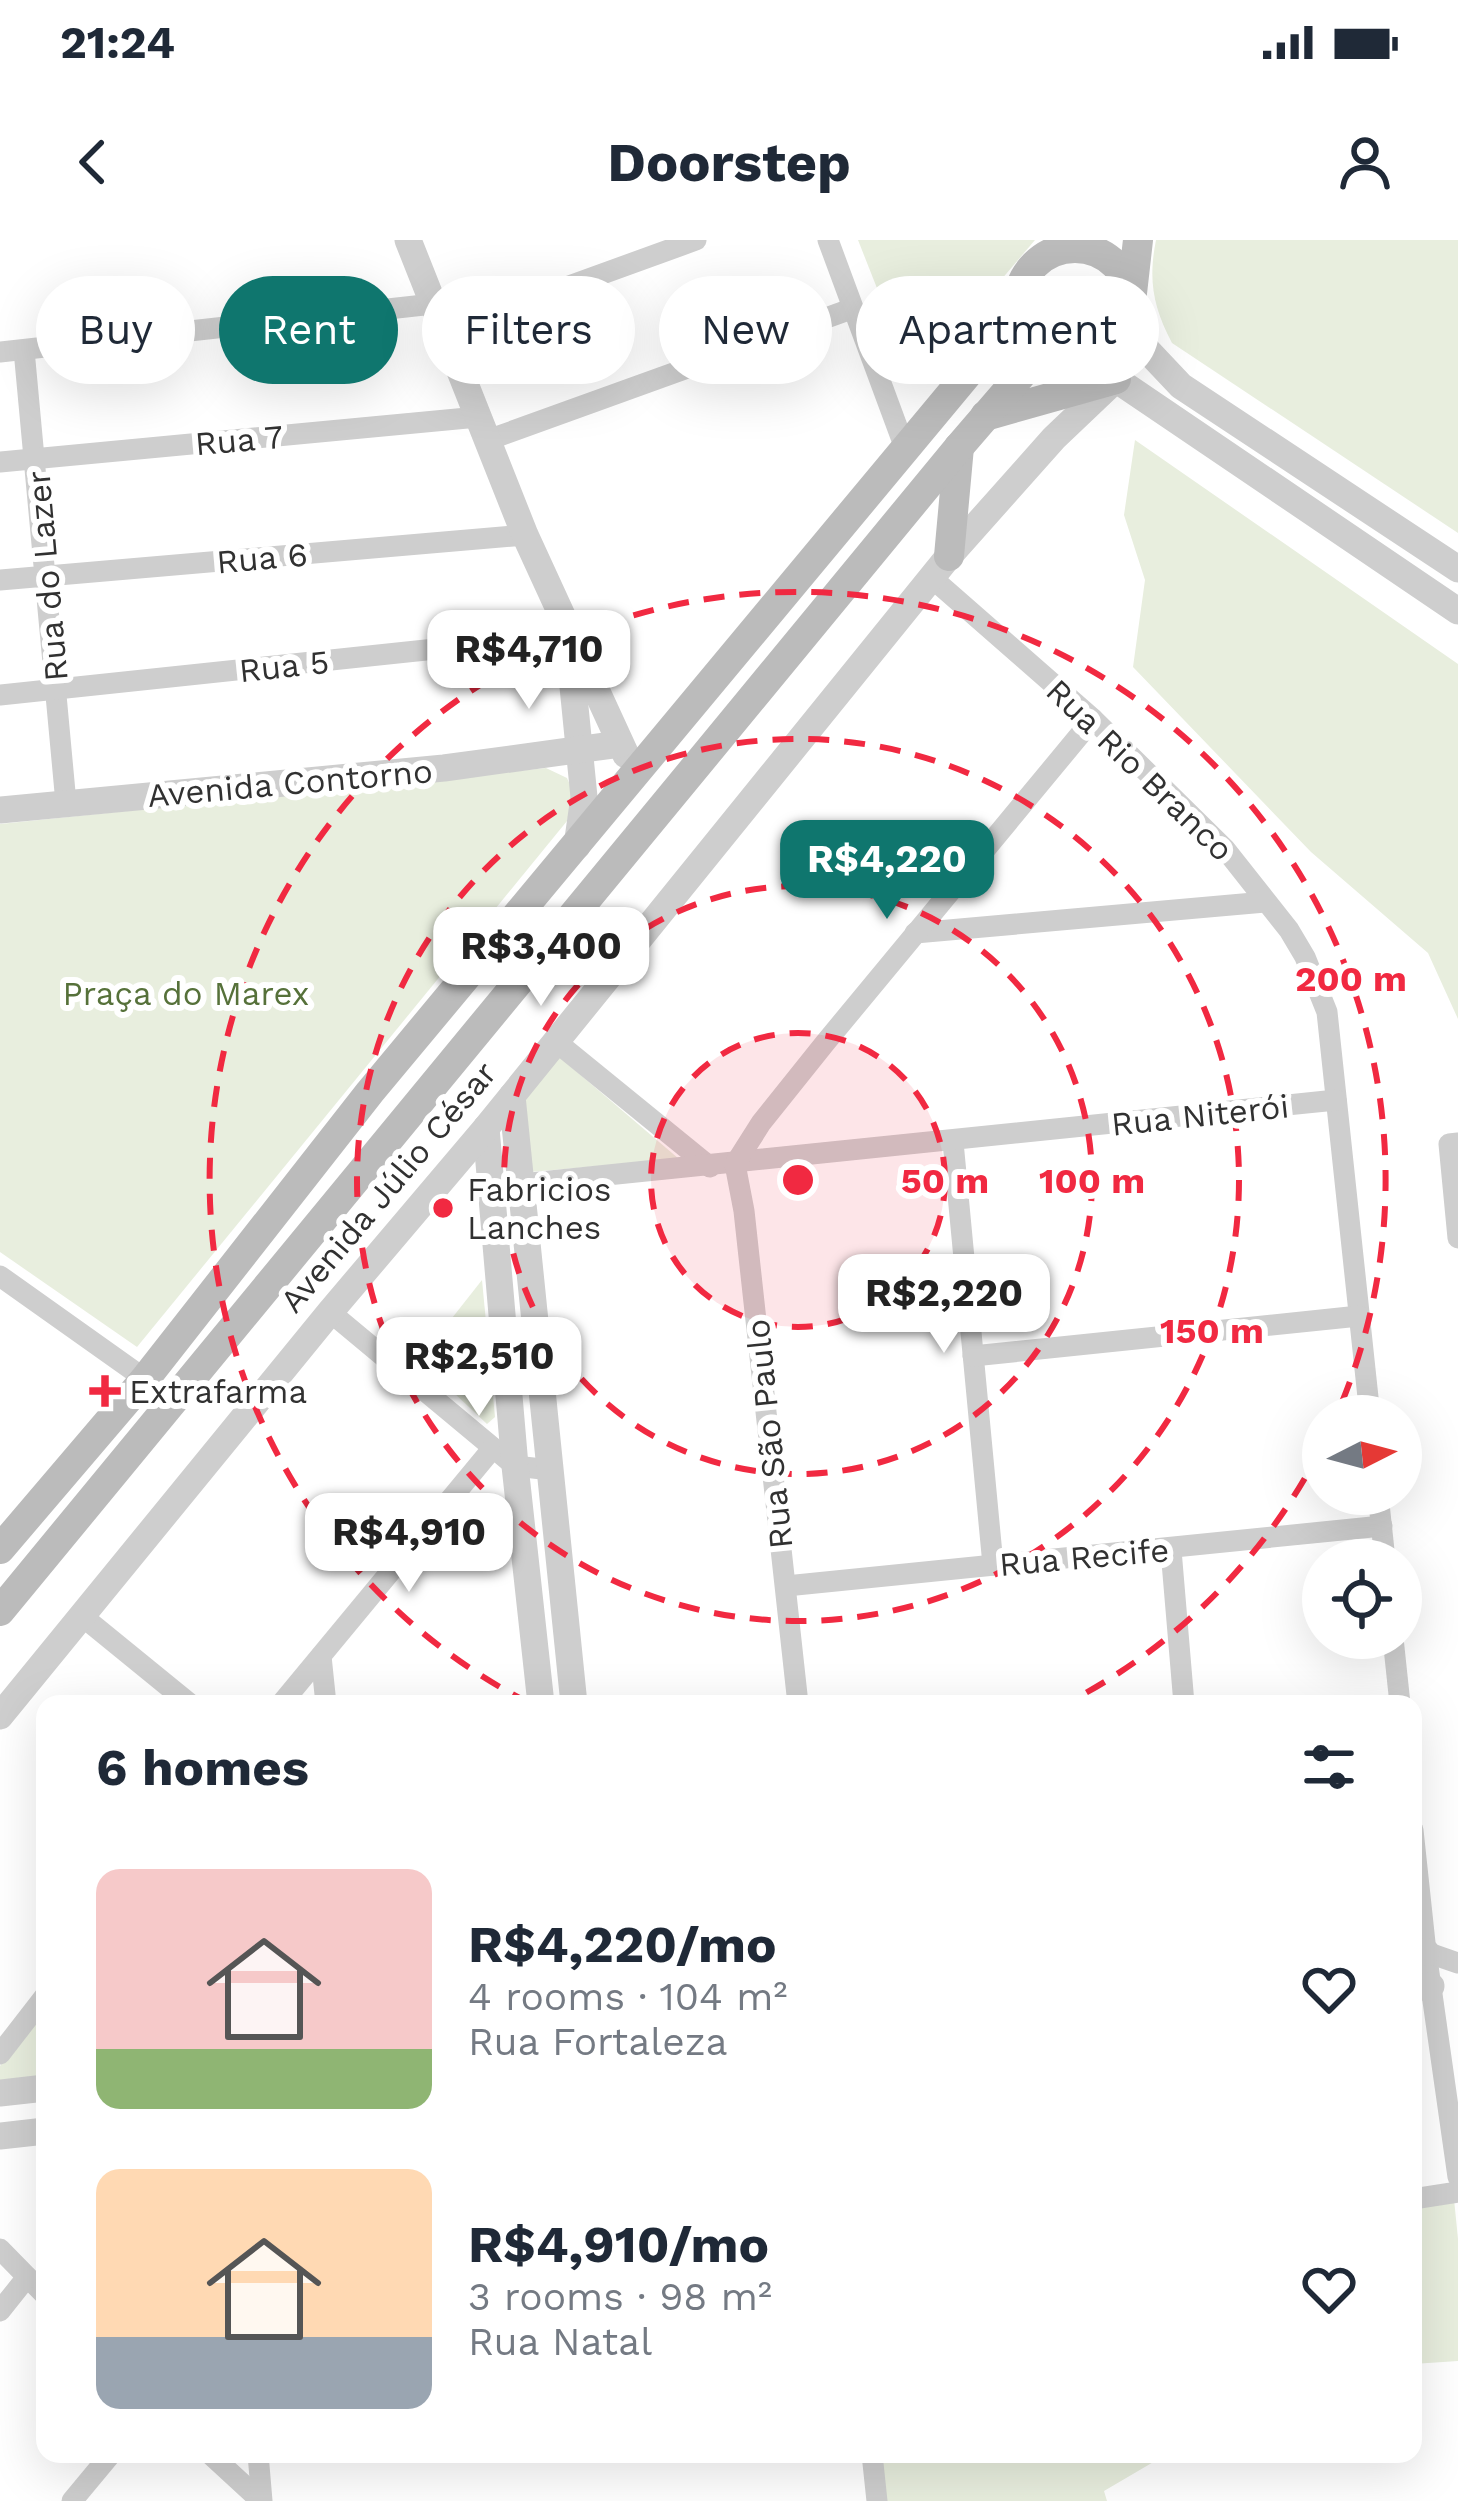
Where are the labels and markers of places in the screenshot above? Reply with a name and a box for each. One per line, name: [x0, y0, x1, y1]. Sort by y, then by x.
pin: R$4,710: [418, 610, 640, 712]
pin: R$4,220: [776, 820, 998, 922]
pin: R$3,400: [430, 907, 652, 1009]
centre of rings: [777, 1159, 819, 1201]
place label: Fabricios Lanches: [467, 1170, 612, 1247]
marker: Fabricios Lanches: [430, 1195, 456, 1221]
pin: R$2,220: [833, 1254, 1055, 1356]
pin: R$2,510: [368, 1317, 590, 1419]
place label: Extrafarma: [129, 1372, 307, 1411]
marker: Extrafarma: [92, 1378, 118, 1404]
pin: R$4,910: [298, 1493, 520, 1595]

